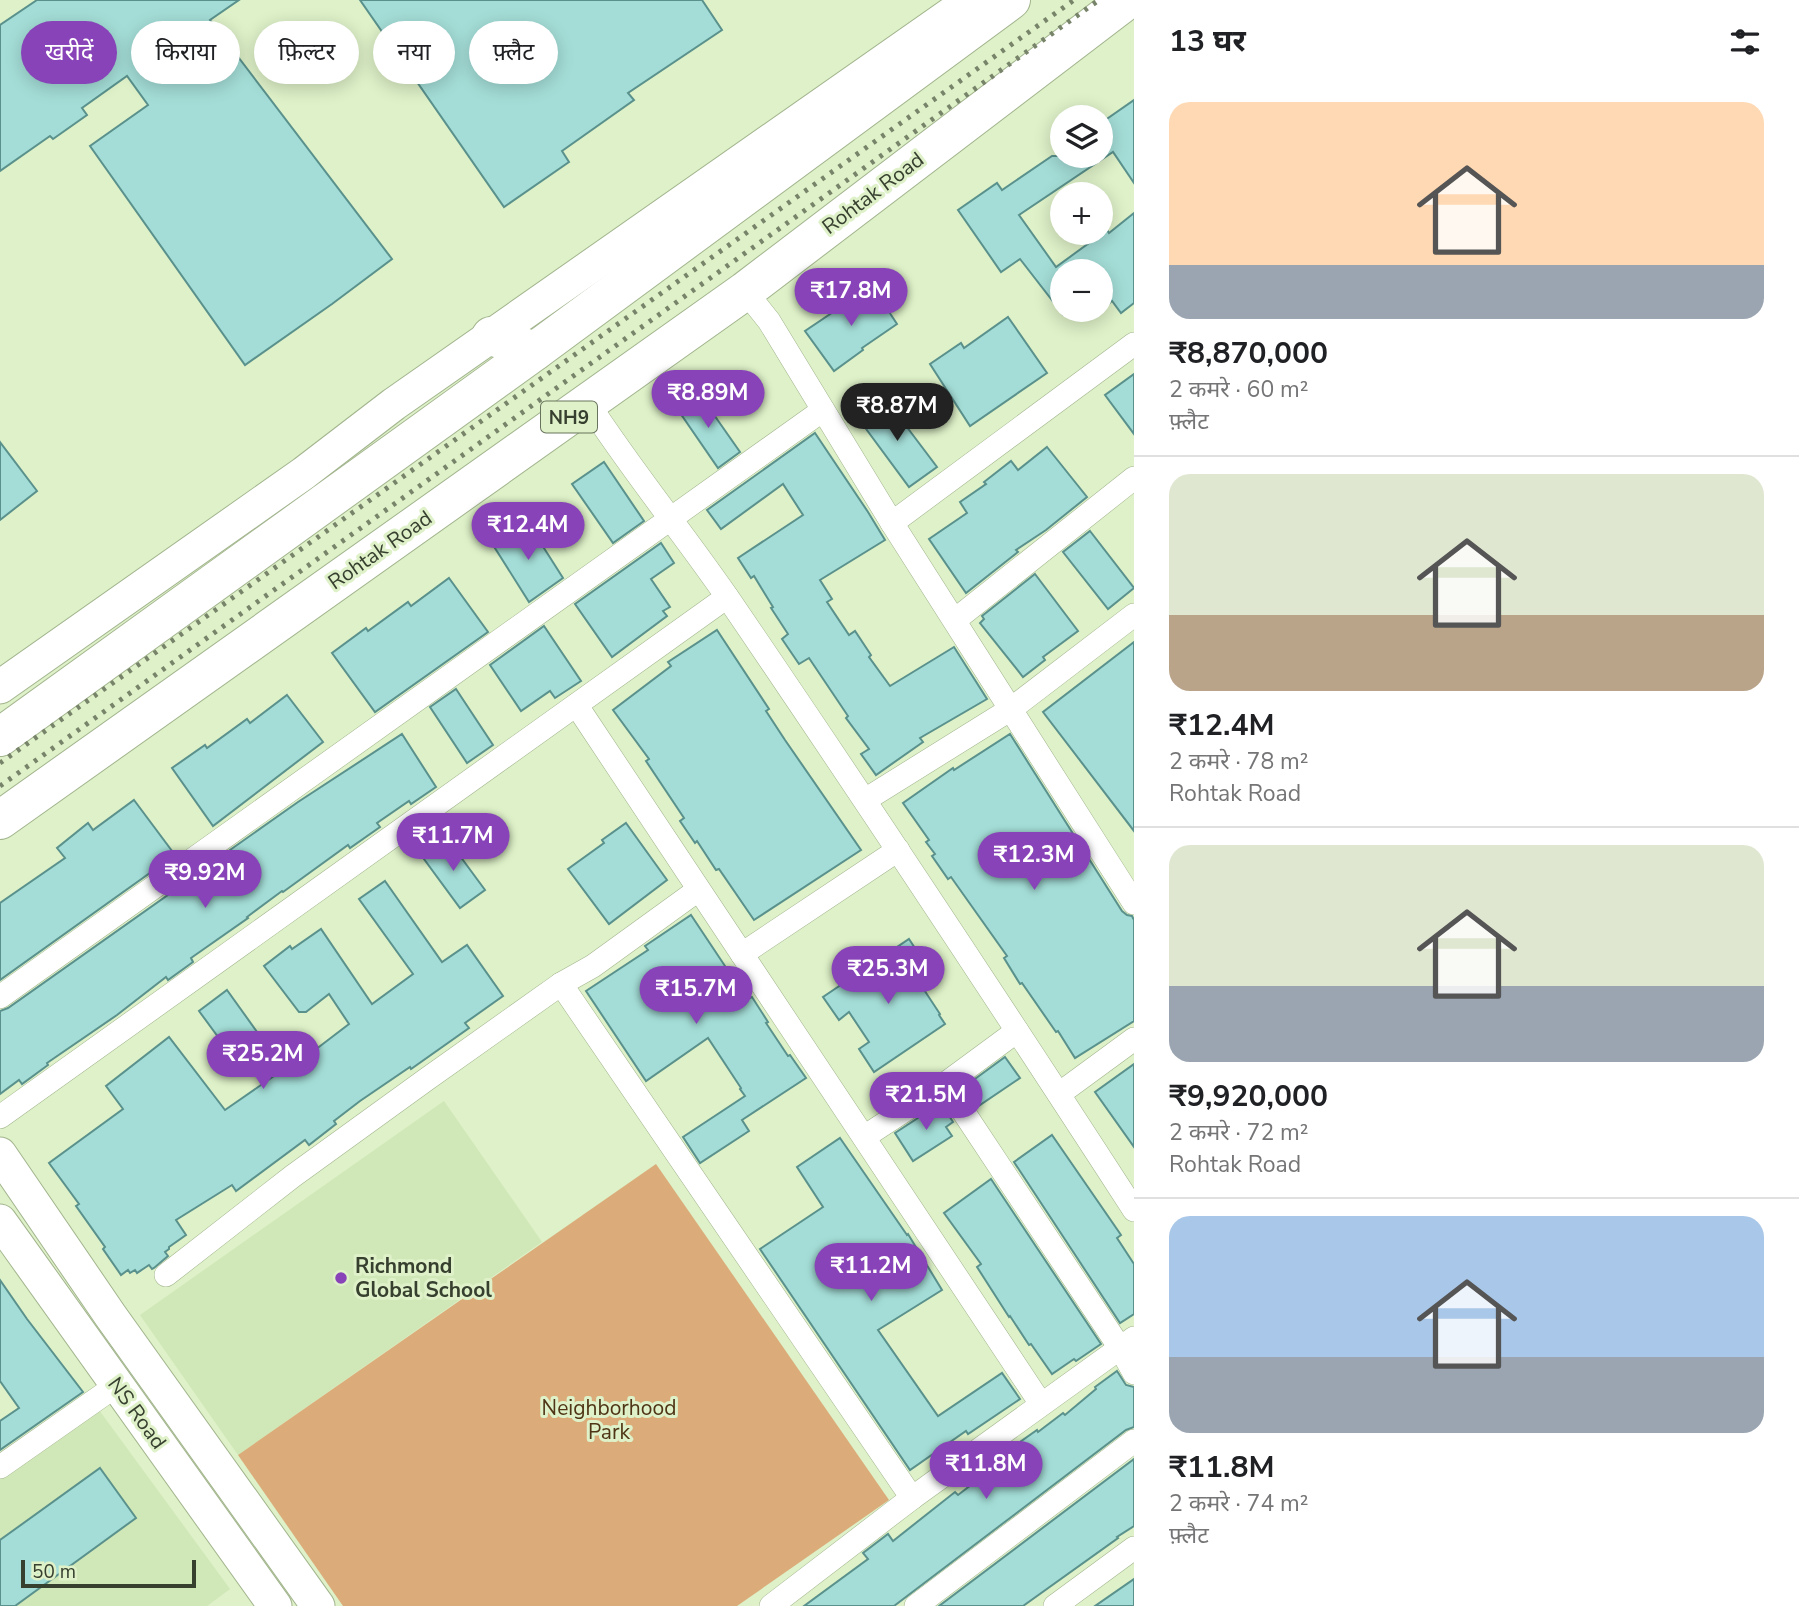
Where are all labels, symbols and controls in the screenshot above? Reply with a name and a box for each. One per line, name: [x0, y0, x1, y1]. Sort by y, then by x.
chip: खरीदें: [21, 21, 117, 84]
chip: किराया: [131, 21, 240, 84]
chip: फ़िल्टर: [254, 21, 359, 84]
chip: नया: [373, 21, 455, 84]
chip: फ़्लैट: [469, 21, 558, 84]
text: 13 घर: [1169, 21, 1246, 62]
icon: filters: [1726, 23, 1764, 61]
map controls: [1050, 105, 1113, 322]
button: layers: [1050, 105, 1113, 168]
street label: Rohtak Road: [816, 146, 930, 240]
icon: home: [1404, 147, 1530, 273]
button: +: [1050, 182, 1113, 245]
button: −: [1050, 259, 1113, 322]
pin: ₹17.8M: [794, 268, 908, 328]
text: ₹17.8M: [811, 275, 891, 306]
text: ₹8,870,000: [1169, 333, 1328, 374]
pin: ₹8.89M: [651, 370, 765, 430]
text: 2 कमरे · 60 m²: [1169, 374, 1309, 405]
text: ₹8.89M: [668, 377, 748, 408]
pin: ₹8.87M: [840, 384, 954, 443]
text: ₹8.87M: [857, 390, 937, 421]
road number: NH9: [541, 402, 597, 432]
text: फ़्लैट: [1169, 406, 1209, 437]
pin: ₹12.4M: [471, 503, 585, 562]
street label: Rohtak Road: [323, 504, 437, 596]
text: ₹12.4M: [488, 509, 568, 540]
icon: home: [1404, 520, 1530, 646]
text: ₹12.4M: [1169, 705, 1274, 746]
text: 2 कमरे · 78 m²: [1169, 746, 1309, 777]
text: Rohtak Road: [1169, 778, 1301, 809]
pin: ₹11.7M: [396, 814, 510, 873]
text: ₹11.7M: [413, 820, 493, 851]
pin: ₹12.3M: [977, 832, 1091, 892]
text: ₹12.3M: [994, 839, 1074, 870]
pin: ₹9.92M: [148, 850, 262, 910]
text: ₹9.92M: [165, 857, 245, 888]
icon: home: [1404, 891, 1530, 1017]
pin: ₹25.3M: [831, 946, 945, 1006]
text: ₹25.3M: [848, 953, 928, 984]
pin: ₹15.7M: [639, 967, 753, 1026]
text: ₹15.7M: [656, 973, 736, 1004]
pin: ₹25.2M: [206, 1032, 320, 1091]
text: ₹25.2M: [223, 1038, 303, 1069]
pin: ₹21.5M: [869, 1072, 983, 1132]
text: ₹9,920,000: [1169, 1076, 1328, 1117]
text: ₹21.5M: [886, 1079, 966, 1110]
text: 2 कमरे · 72 m²: [1169, 1117, 1309, 1148]
text: Rohtak Road: [1169, 1149, 1301, 1180]
pin: ₹11.2M: [814, 1244, 928, 1303]
text: ₹11.2M: [831, 1250, 911, 1281]
place label: Richmond Global School: [355, 1252, 492, 1304]
icon: home: [1404, 1261, 1530, 1387]
marker: Richmond Global School: [333, 1270, 349, 1286]
street label: NS Road: [101, 1371, 173, 1455]
park label: Neighborhood Park: [542, 1394, 676, 1446]
pin: ₹11.8M: [929, 1442, 1043, 1501]
text: ₹11.8M: [1169, 1447, 1274, 1488]
text: ₹11.8M: [946, 1448, 1026, 1479]
text: 2 कमरे · 74 m²: [1169, 1488, 1309, 1519]
text: फ़्लैट: [1169, 1520, 1209, 1551]
scale bar: [21, 1557, 196, 1589]
text: 50 m: [32, 1559, 76, 1585]

